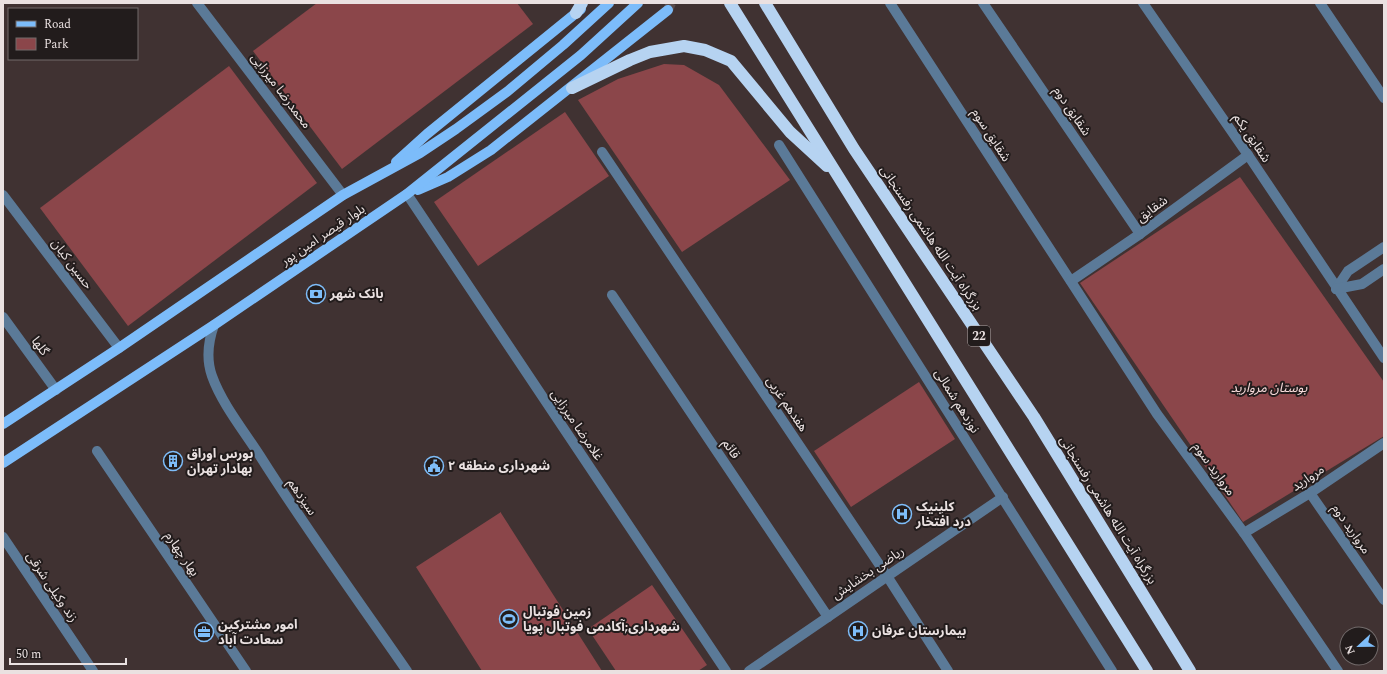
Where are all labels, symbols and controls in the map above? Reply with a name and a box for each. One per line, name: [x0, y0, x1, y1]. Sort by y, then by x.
legend: [8, 8, 138, 60]
text: Road: [44, 15, 71, 34]
text: Park: [44, 35, 69, 54]
street label: محمدرضا میرزایی: [246, 49, 316, 133]
street label: شقایق دوم: [1048, 82, 1096, 140]
street label: شقایق سوم: [966, 104, 1016, 166]
street label: شقایق یکم: [1228, 109, 1276, 167]
street label: بزرگراه آیت الله هاشمی رفسنجانی: [875, 161, 987, 315]
street label: شقایق: [1132, 191, 1172, 227]
street label: بلوار قیصر امین پور: [276, 199, 369, 271]
street label: حسین کیان: [46, 234, 98, 294]
bank icon: بانک شهر: [305, 283, 327, 305]
place label: بانک شهر: [329, 284, 384, 304]
road number: 22: [968, 326, 990, 346]
street label: گلها: [26, 332, 54, 360]
street label: نوزدهم شمالی: [929, 365, 985, 437]
street label: هفدهم غربی: [761, 372, 813, 436]
park label: بوستان مروارید: [1231, 378, 1308, 398]
street label: غلامرضا میرزایی: [546, 385, 609, 465]
street label: بزرگراه آیت الله هاشمی رفسنجانی: [1054, 432, 1162, 588]
street label: قائم: [717, 435, 745, 463]
street label: مروارید سوم: [1188, 438, 1240, 500]
place label: بورس اوراق بهادار تهران: [187, 444, 253, 479]
building icon: بورس اوراق بهادار تهران: [162, 450, 184, 472]
public building icon: شهرداری منطقه ۲: [423, 455, 445, 477]
place label: شهرداری منطقه ۲: [448, 456, 550, 476]
street label: مروارید: [1287, 460, 1329, 496]
street label: سیزدهم: [282, 475, 322, 519]
place label: کلینیک درد افتخار: [915, 497, 971, 532]
street label: مروارید دوم: [1326, 500, 1376, 558]
hospital icon: کلینیک درد افتخار: [891, 503, 913, 525]
street label: بهار چهارم: [160, 527, 204, 581]
street label: ریاضی بخشایش: [828, 541, 908, 605]
street label: زند وکیلی شرقی: [21, 548, 83, 626]
place label: زمین فوتبال شهرداری;آکادمی فوتبال پویا: [523, 602, 680, 637]
sports icon: زمین فوتبال شهرداری;آکادمی فوتبال پویا: [498, 608, 520, 630]
place label: امور مشترکین سعادت آباد: [218, 615, 298, 650]
hospital icon: بیمارستان عرفان: [847, 620, 869, 642]
office icon: امور مشترکین سعادت آباد: [193, 621, 215, 643]
place label: بیمارستان عرفان: [872, 621, 966, 641]
north arrow: [1339, 626, 1379, 666]
scale bar: [10, 640, 126, 666]
text: N: [1341, 642, 1360, 657]
text: 50 m: [16, 645, 41, 664]

